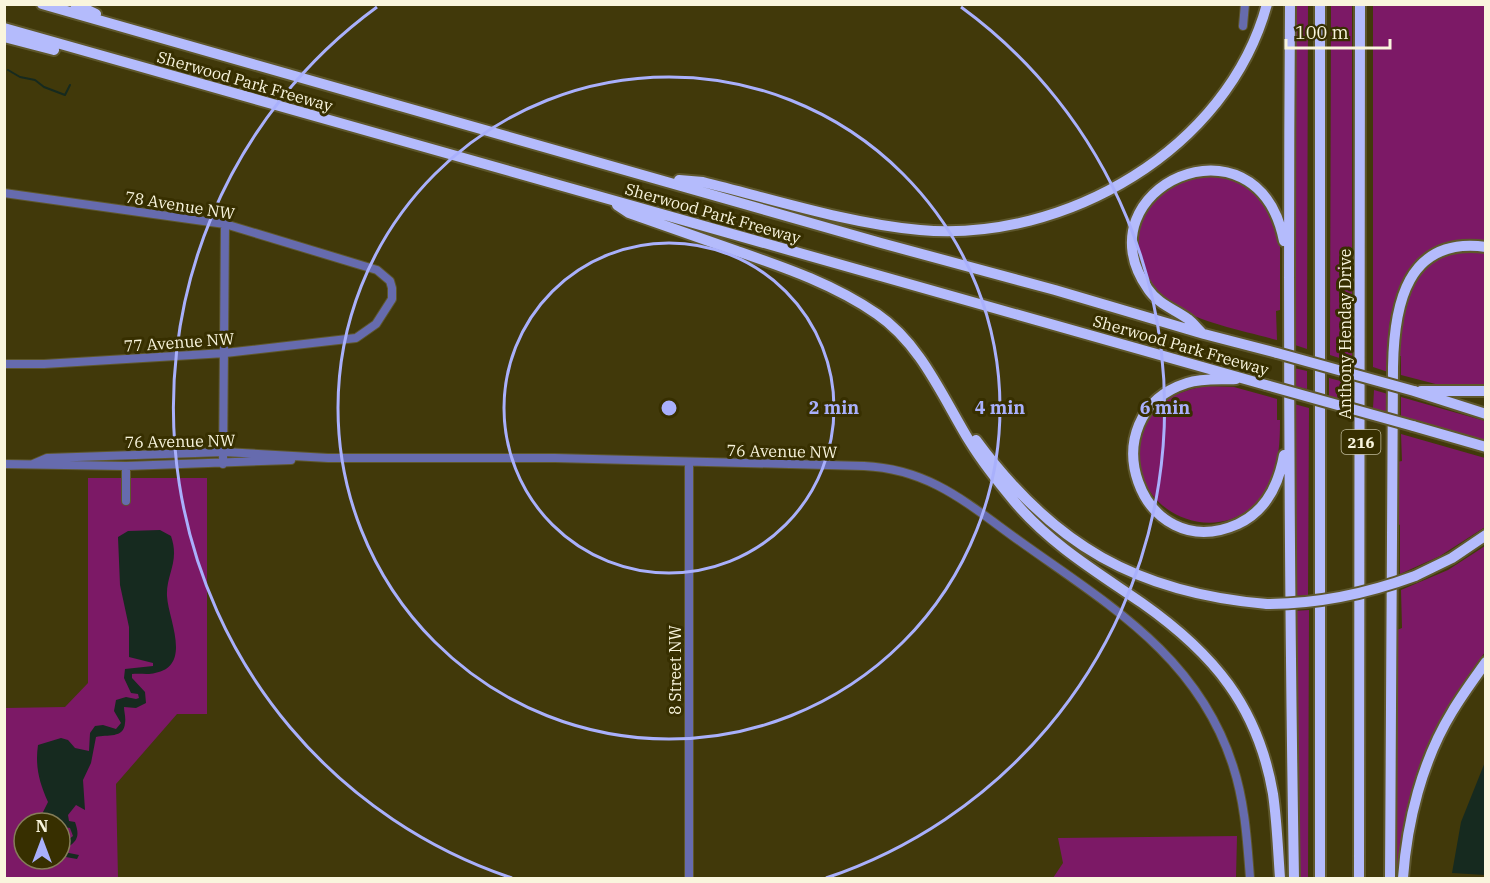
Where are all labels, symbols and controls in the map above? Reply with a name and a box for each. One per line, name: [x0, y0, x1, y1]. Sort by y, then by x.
scale bar: [1286, 12, 1390, 50]
text: 100 m: [1295, 21, 1349, 44]
street label: Sherwood Park Freeway: [155, 46, 335, 116]
street label: Sherwood Park Freeway: [623, 178, 803, 248]
street label: 78 Avenue NW: [124, 186, 237, 224]
street label: Anthony Henday Drive: [1335, 249, 1355, 419]
street label: Sherwood Park Freeway: [1091, 310, 1271, 380]
street label: 77 Avenue NW: [123, 328, 235, 356]
text: 2 min: [809, 396, 859, 419]
text: 4 min: [975, 396, 1025, 419]
text: 6 min: [1140, 396, 1190, 419]
centre of rings: [659, 398, 679, 418]
street label: 76 Avenue NW: [124, 430, 236, 452]
road number: 216: [1342, 430, 1380, 454]
street label: 76 Avenue NW: [726, 440, 838, 462]
street label: 8 Street NW: [665, 625, 685, 715]
north arrow: [12, 811, 72, 871]
text: N: [36, 816, 48, 836]

